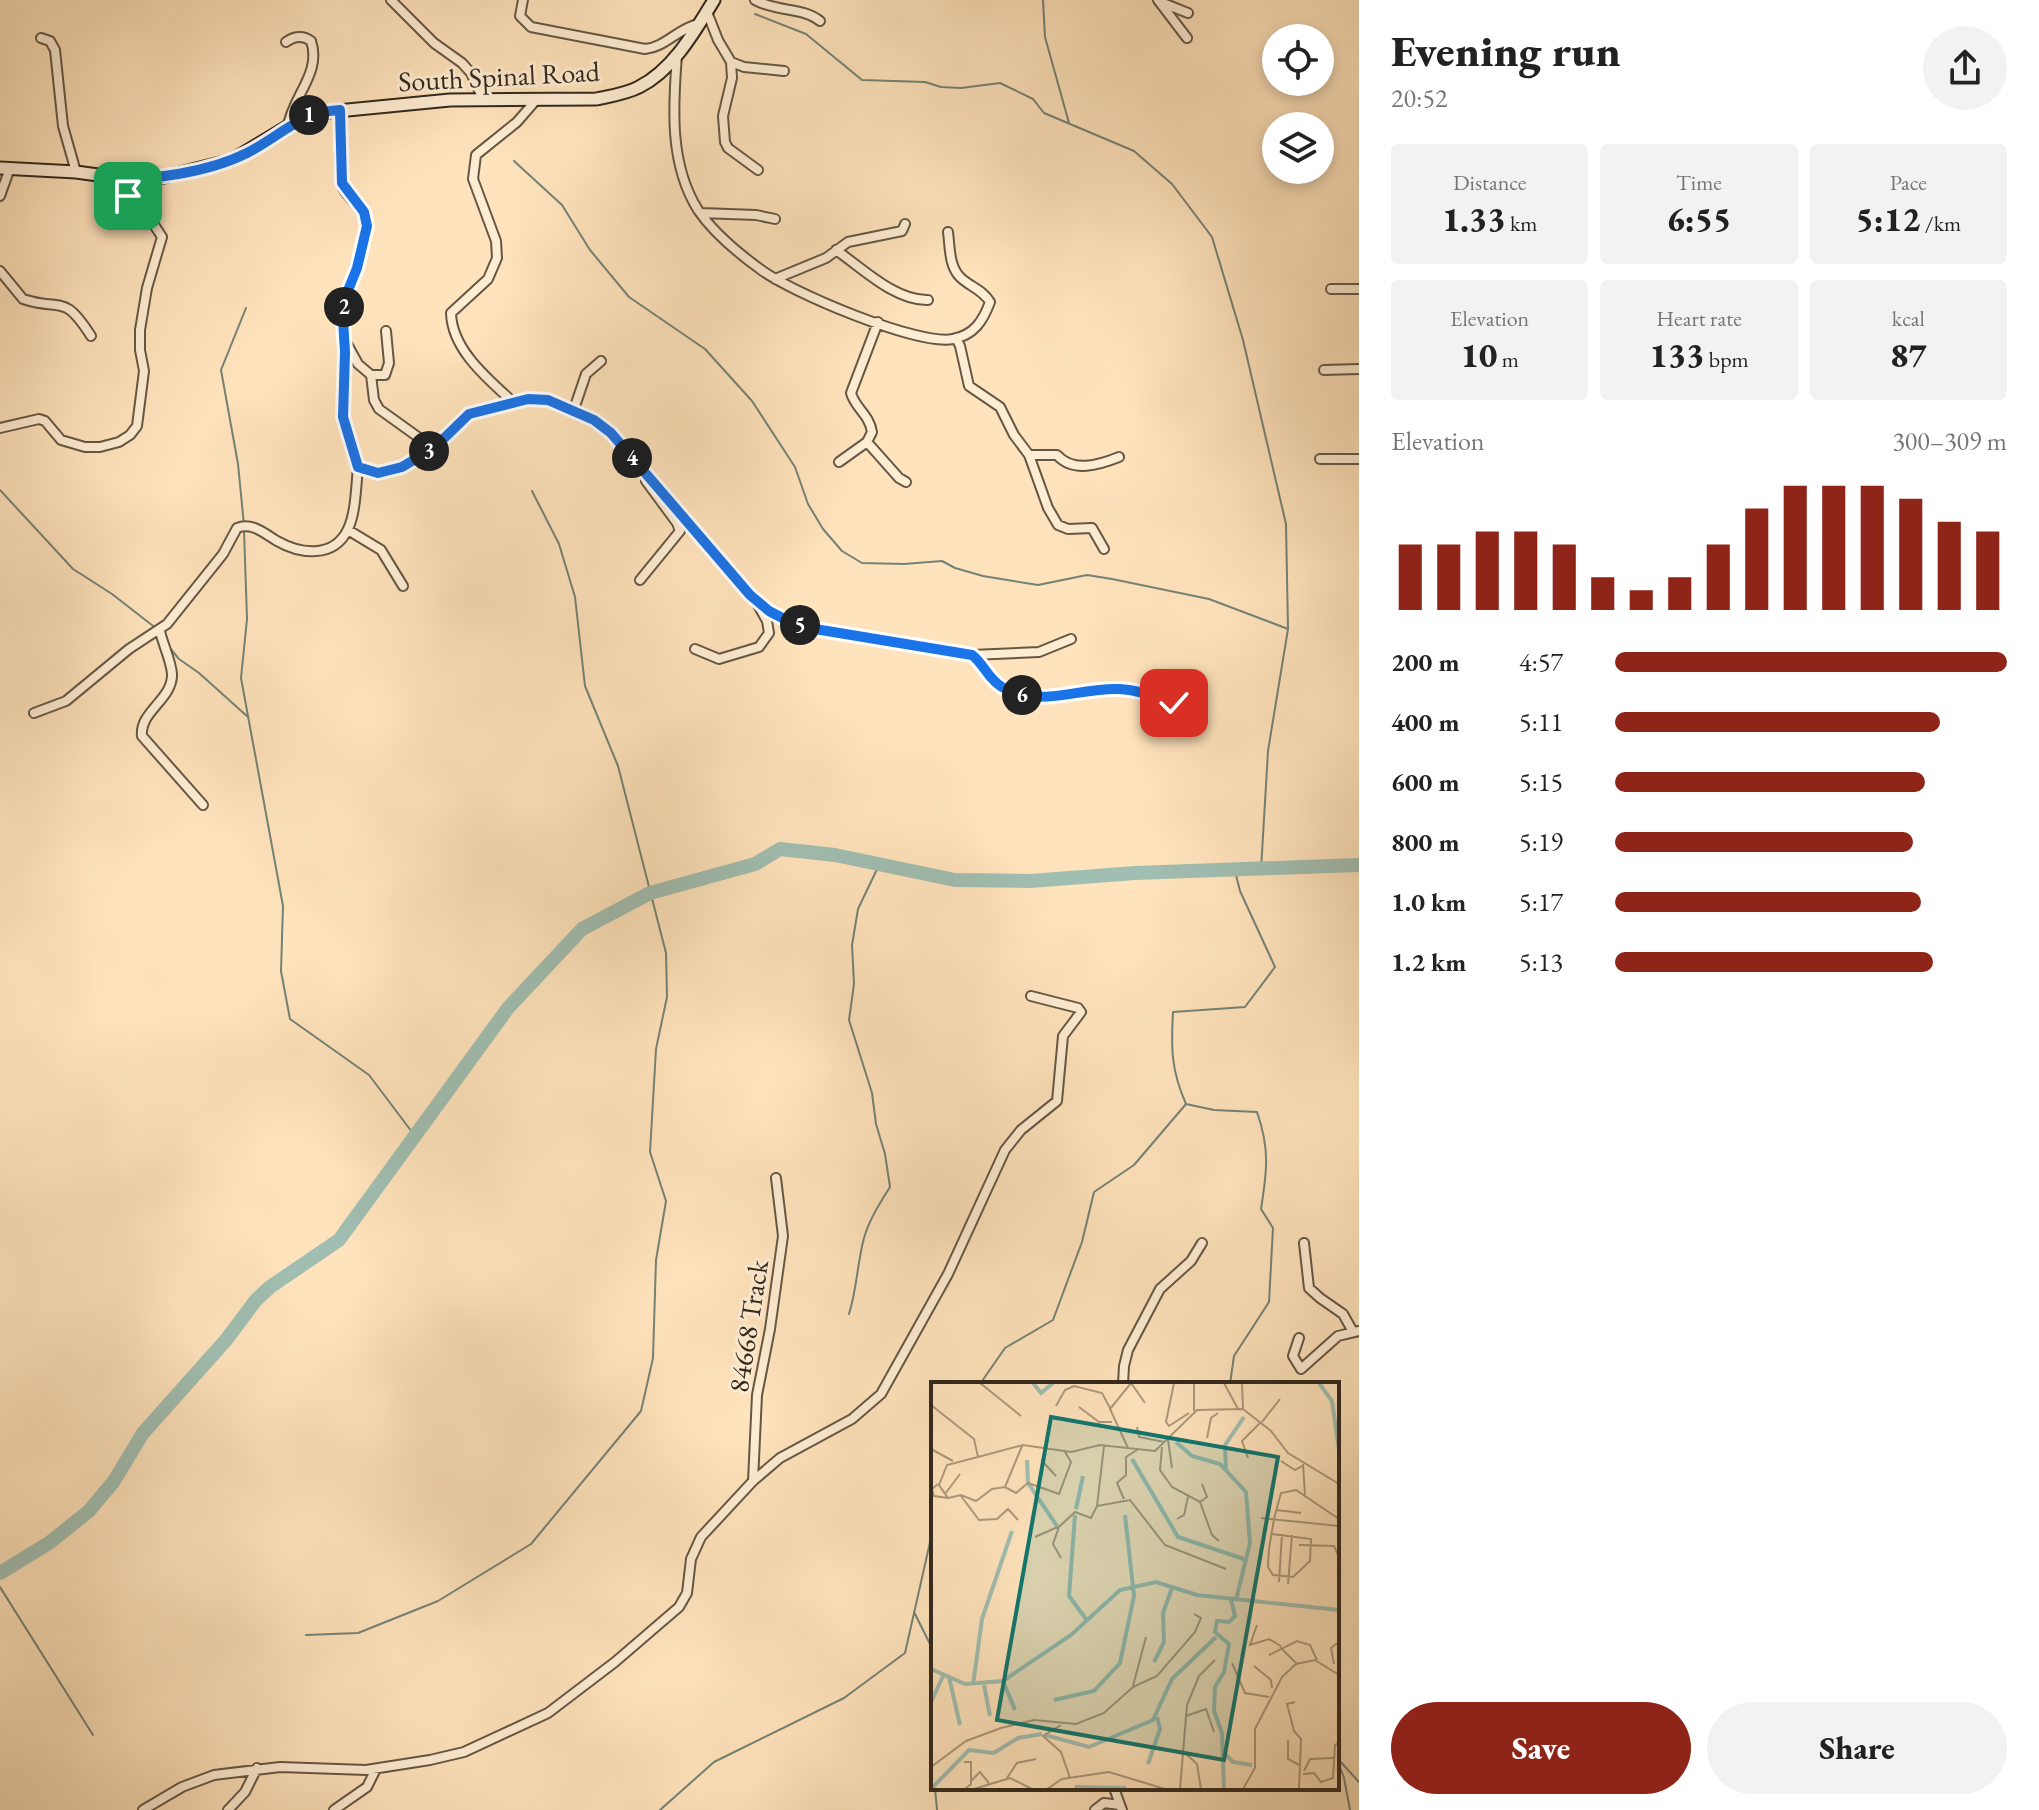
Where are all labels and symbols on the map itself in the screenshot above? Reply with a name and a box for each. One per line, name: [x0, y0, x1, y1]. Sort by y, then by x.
street label: South Spinal Road: [397, 53, 602, 99]
pin: 1: [289, 95, 329, 135]
pin: [94, 162, 162, 230]
pin: 2: [324, 287, 364, 327]
pin: 3: [409, 431, 449, 471]
pin: 4: [612, 438, 652, 478]
pin: 5: [780, 605, 820, 645]
pin: [1140, 669, 1208, 737]
pin: 6: [1002, 675, 1042, 715]
street label: 84668 Track: [720, 1256, 776, 1395]
inset map: [931, 1382, 1339, 1790]

